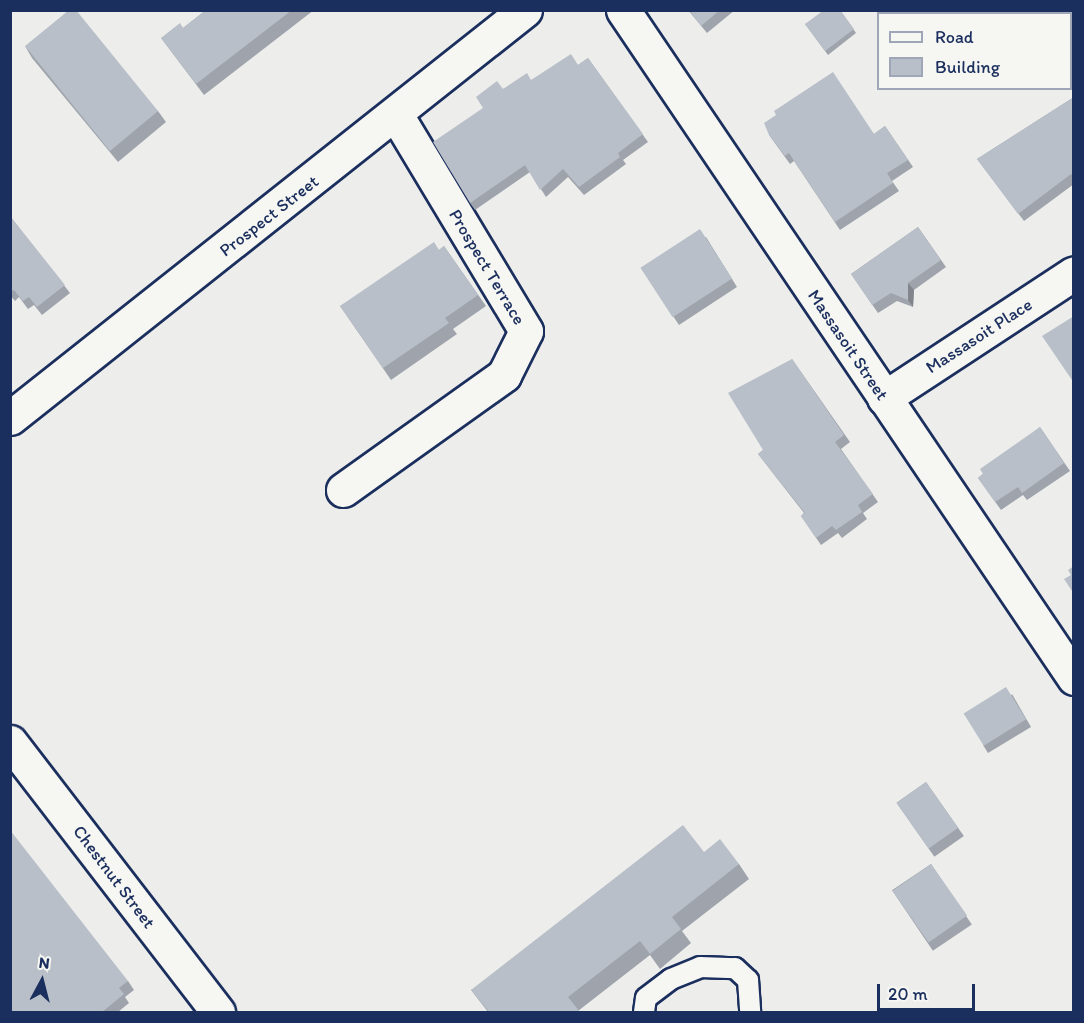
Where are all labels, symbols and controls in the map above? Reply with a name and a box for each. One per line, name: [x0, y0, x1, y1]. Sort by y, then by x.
legend: [877, 12, 1072, 90]
text: Road: [935, 26, 974, 48]
text: Building: [935, 56, 1000, 78]
street label: Prospect Street: [215, 171, 323, 261]
street label: Prospect Terrace: [445, 206, 529, 328]
street label: Massasoit Street: [803, 286, 893, 404]
street label: Massasoit Place: [922, 294, 1036, 378]
street label: Chestnut Street: [68, 821, 160, 933]
north arrow: [12, 951, 72, 1011]
text: N: [38, 953, 51, 973]
scale bar: [880, 972, 978, 1010]
text: 20 m: [888, 983, 928, 1005]

